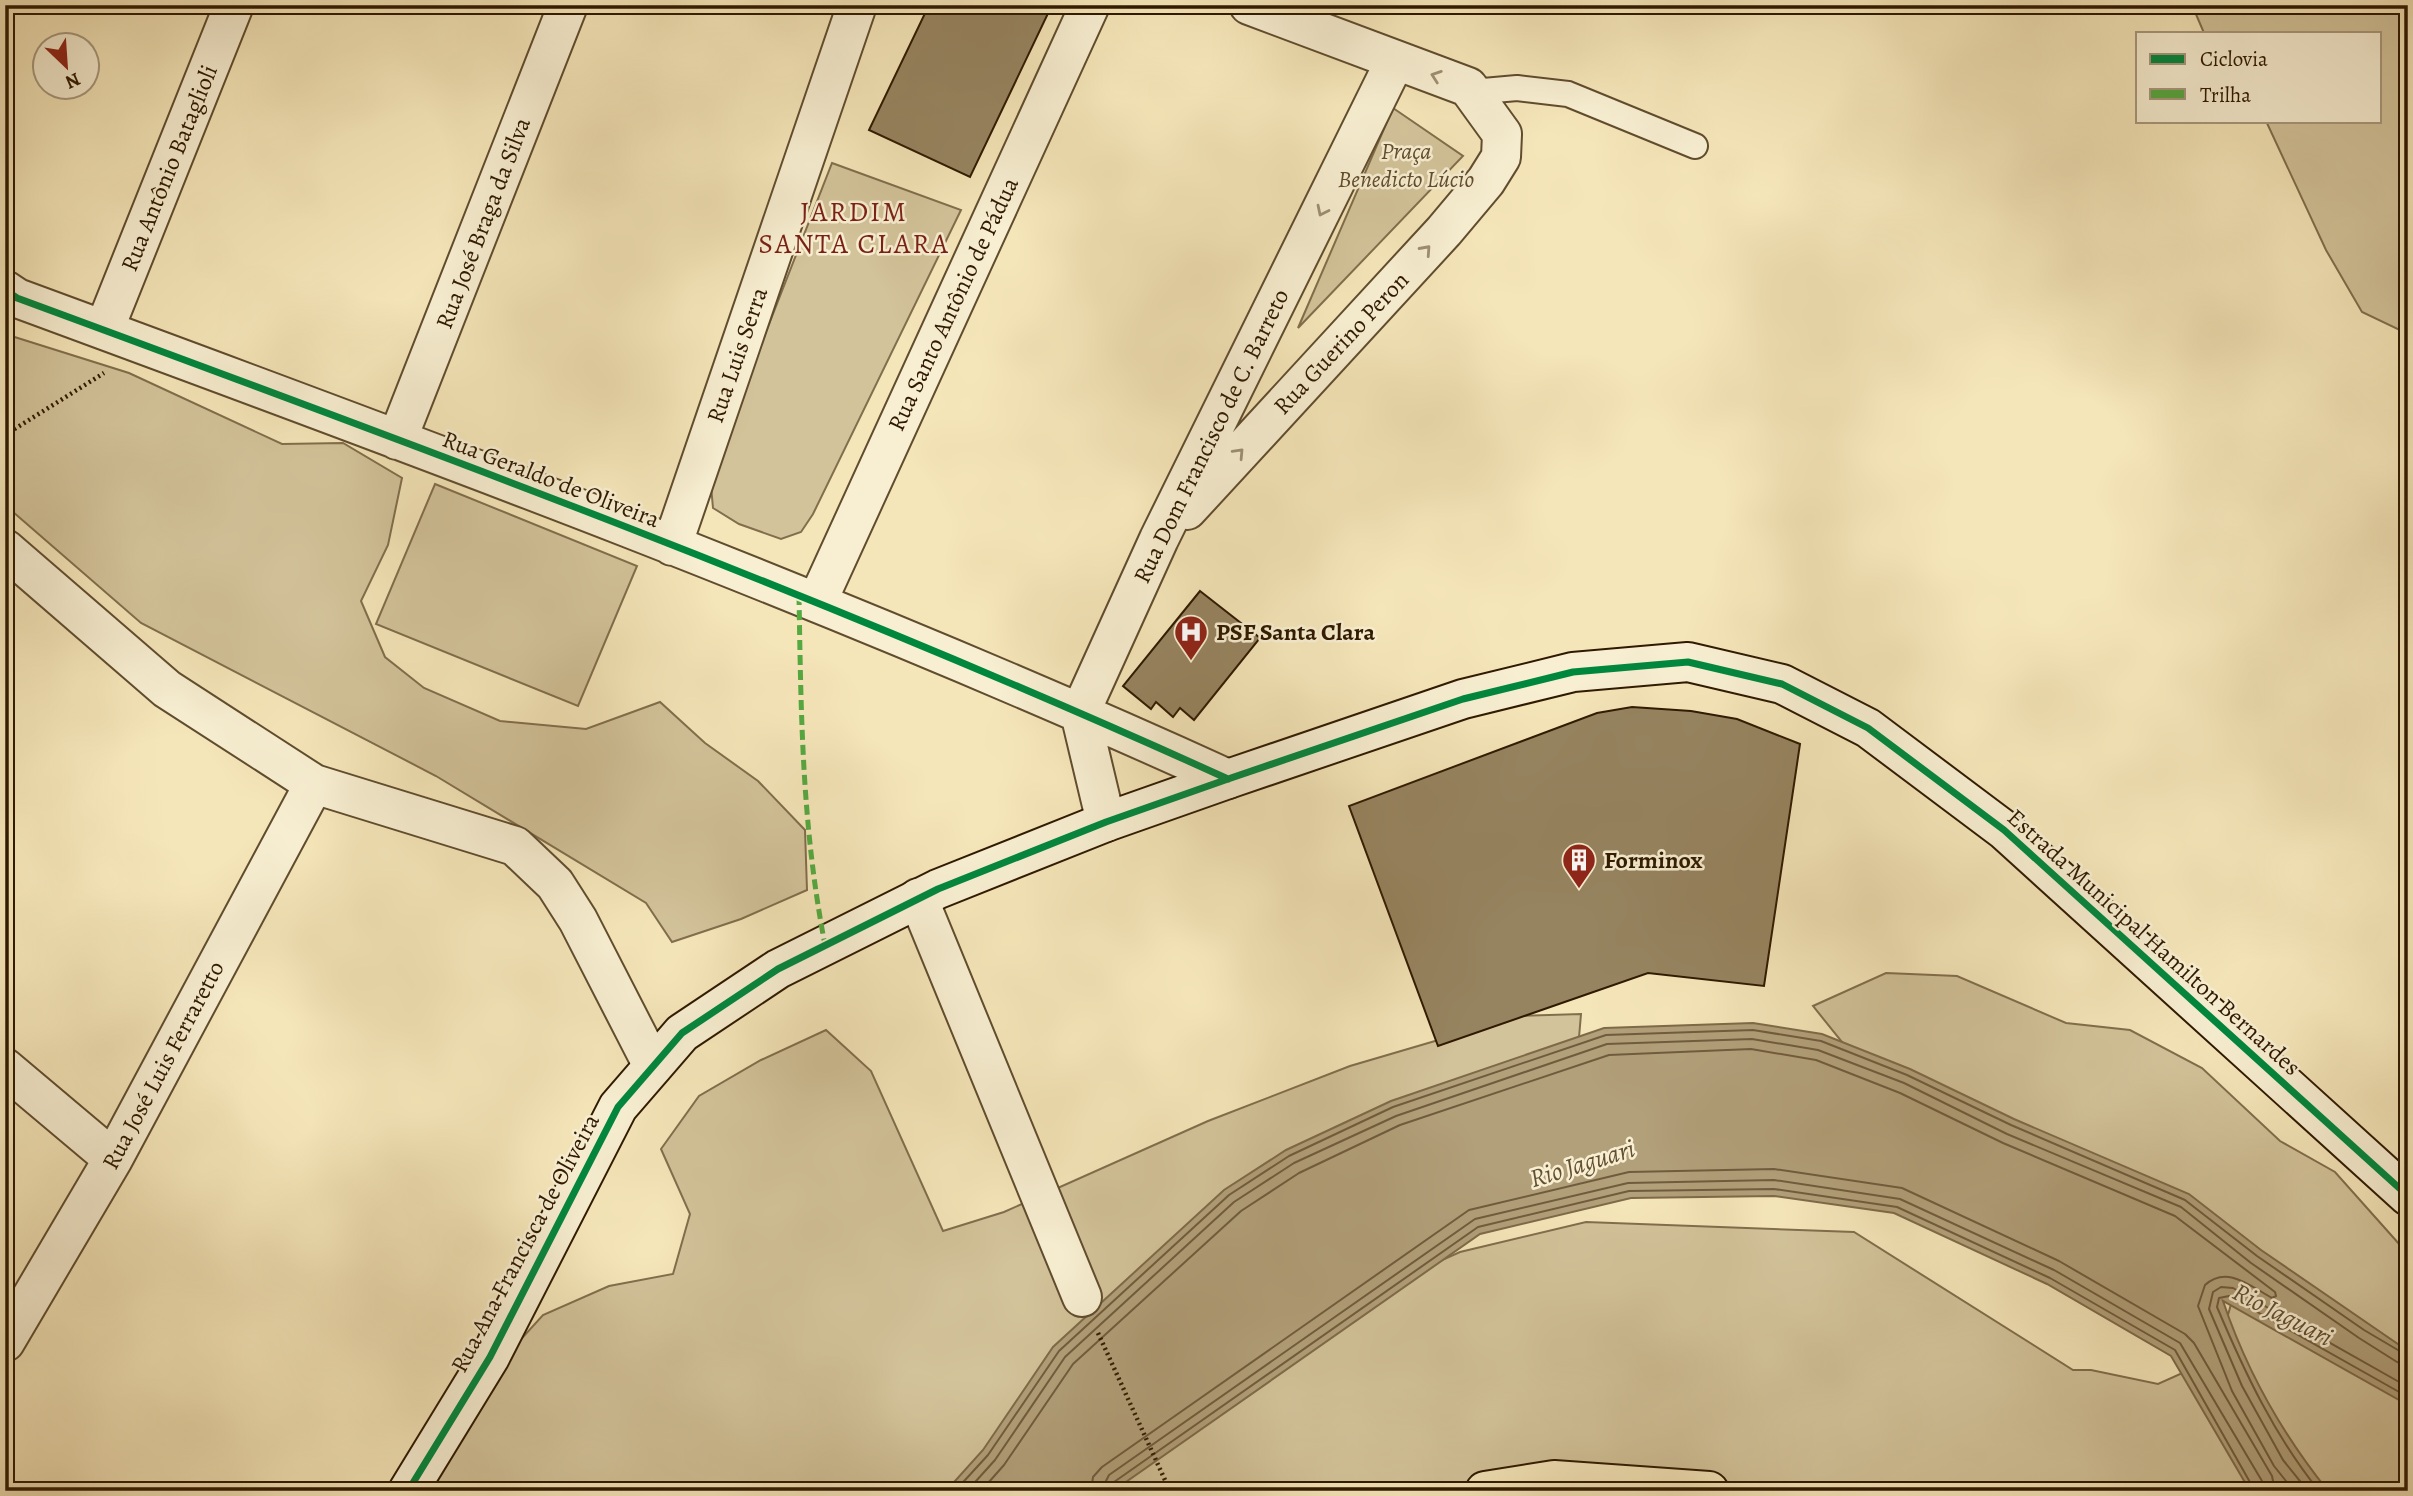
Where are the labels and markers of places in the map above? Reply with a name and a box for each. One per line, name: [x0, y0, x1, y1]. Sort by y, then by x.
hospital icon: PSF Santa Clara: [1172, 613, 1210, 662]
place label: PSF Santa Clara: [1216, 616, 1375, 648]
building icon: Forminox: [1560, 841, 1598, 890]
place label: Forminox: [1604, 844, 1702, 876]

